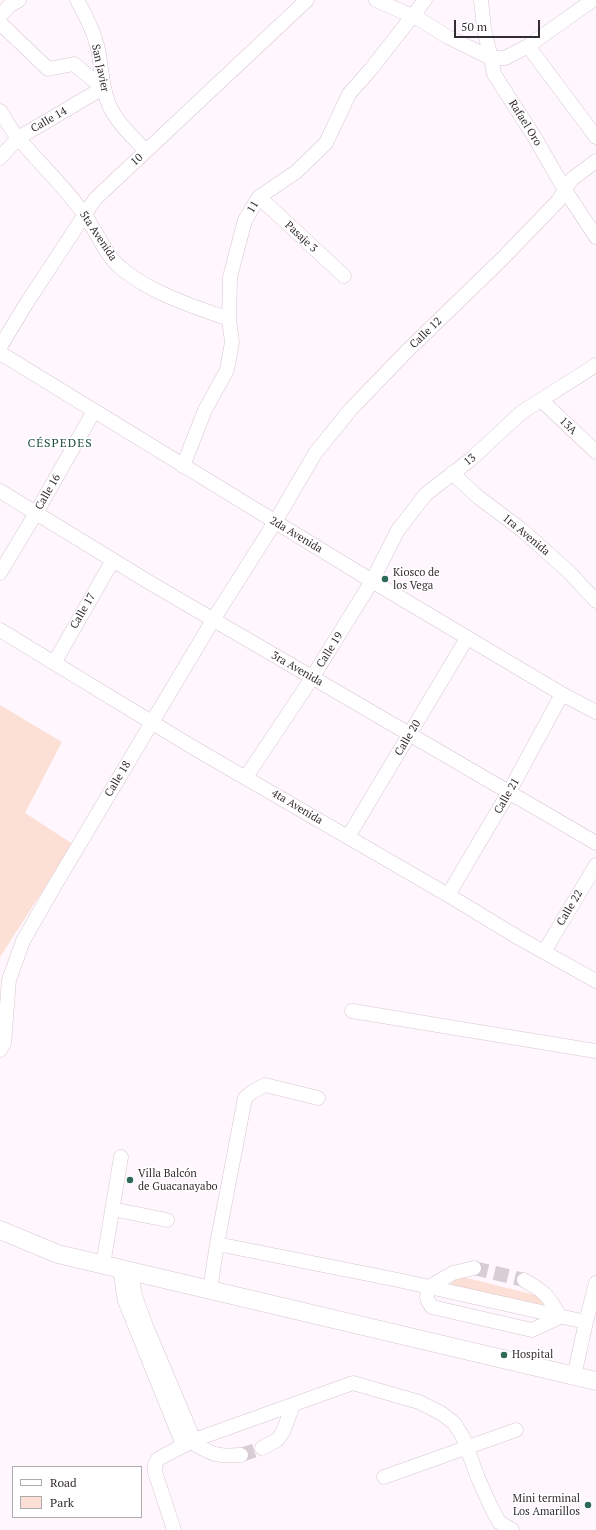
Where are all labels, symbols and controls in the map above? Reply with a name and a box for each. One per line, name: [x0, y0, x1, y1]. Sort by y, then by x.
scale bar: [456, 12, 542, 38]
text: 50 m: [461, 19, 487, 34]
street label: San Javier: [88, 43, 112, 93]
street label: Rafael Oro: [506, 98, 544, 148]
street label: Calle 14: [29, 104, 69, 136]
street label: 10: [128, 151, 146, 169]
street label: 11: [244, 199, 262, 215]
street label: 5ta Avenida: [77, 209, 119, 263]
street label: Pasaje 3: [282, 219, 320, 255]
street label: Calle 12: [407, 315, 445, 351]
street label: 13A: [556, 415, 580, 437]
district label: CÉSPEDES: [27, 437, 93, 451]
street label: 13: [461, 451, 479, 469]
street label: Calle 16: [32, 472, 64, 512]
street label: 1ra Avenida: [500, 511, 552, 559]
street label: 2da Avenida: [267, 514, 325, 556]
place label: Kiosco de los Vega: [393, 566, 440, 592]
marker: Kiosco de los Vega: [380, 574, 390, 584]
street label: Calle 17: [67, 591, 99, 631]
street label: Calle 19: [314, 630, 346, 670]
street label: 3ra Avenida: [269, 649, 325, 689]
street label: Calle 20: [392, 718, 424, 758]
street label: Calle 18: [102, 759, 134, 799]
street label: Calle 21: [491, 776, 523, 816]
street label: 4ta Avenida: [269, 787, 325, 827]
street label: Calle 22: [554, 888, 586, 928]
place label: Villa Balcón de Guacanayabo: [138, 1167, 218, 1193]
marker: Villa Balcón de Guacanayabo: [125, 1175, 135, 1185]
place label: Hospital: [512, 1348, 553, 1362]
marker: Hospital: [499, 1350, 509, 1360]
legend: [12, 1466, 142, 1518]
text: Road: [50, 1475, 77, 1490]
place label: Mini terminal Los Amarillos: [513, 1492, 580, 1518]
text: Park: [50, 1495, 74, 1510]
marker: Mini terminal Los Amarillos: [583, 1500, 593, 1510]

